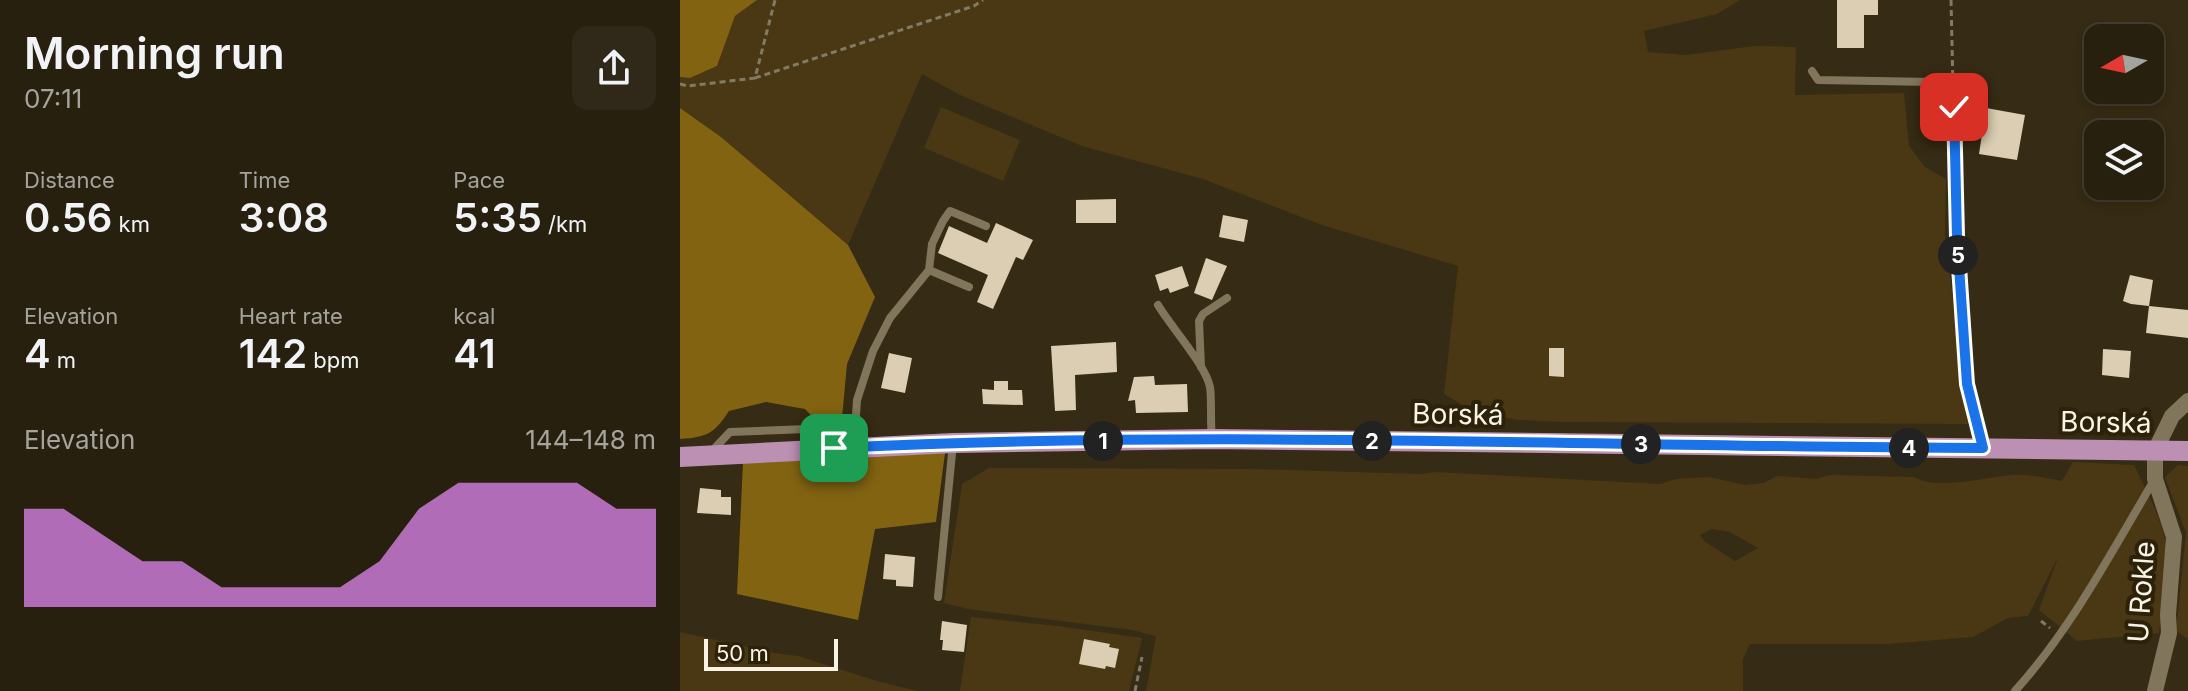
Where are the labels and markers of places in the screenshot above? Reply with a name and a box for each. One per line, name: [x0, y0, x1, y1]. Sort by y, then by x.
pin: [1920, 73, 1988, 141]
pin: 5: [1938, 235, 1978, 275]
pin: [800, 414, 868, 482]
pin: 1: [1083, 421, 1123, 461]
pin: 2: [1352, 421, 1392, 461]
pin: 3: [1621, 424, 1661, 464]
pin: 4: [1889, 428, 1929, 468]

